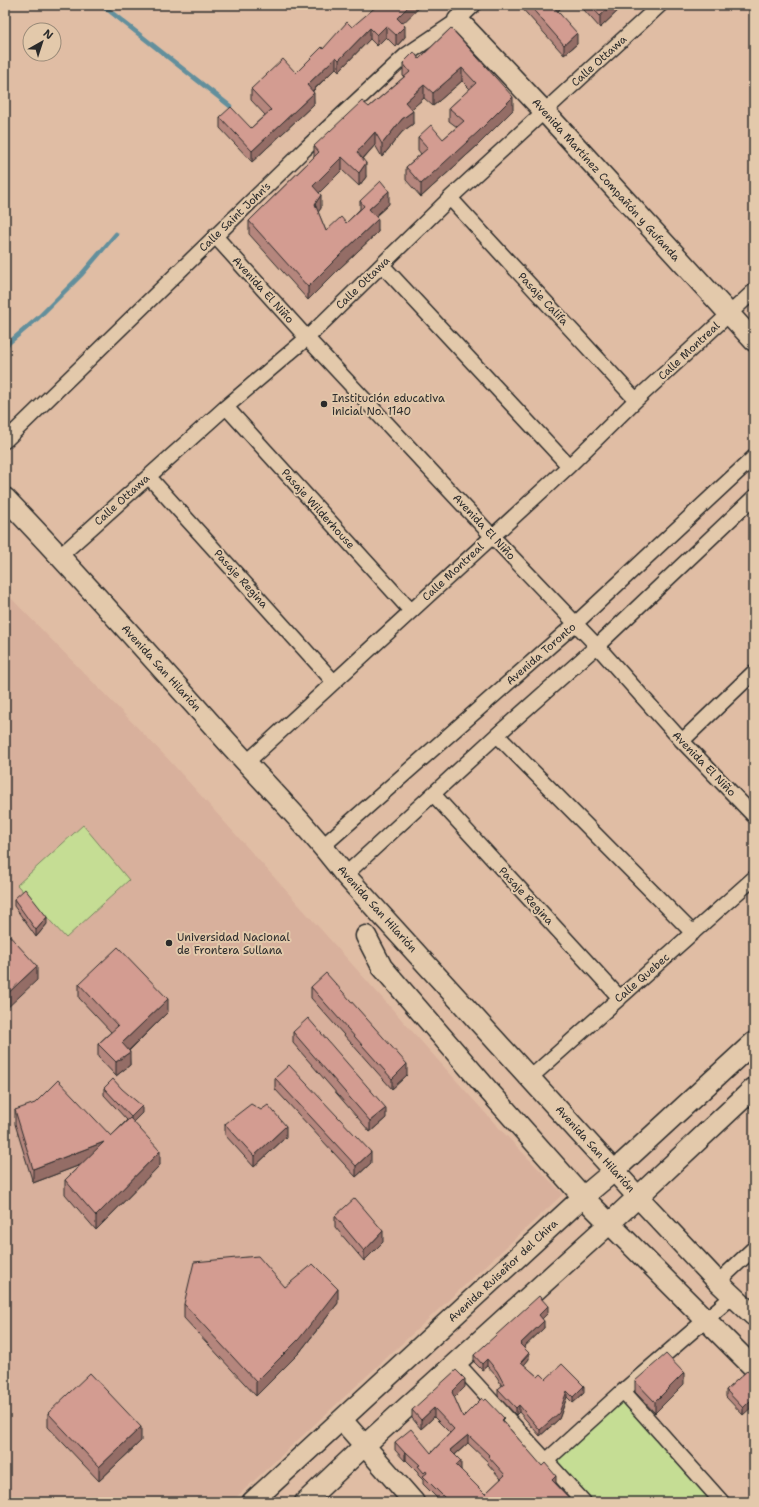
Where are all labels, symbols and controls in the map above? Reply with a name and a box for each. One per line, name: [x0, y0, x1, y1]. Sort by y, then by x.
north arrow: [22, 22, 62, 62]
text: N: [40, 26, 56, 43]
street label: Calle Ottawa: [568, 32, 630, 90]
street label: Avenida Martínez Compañón y Gufanda: [529, 95, 683, 265]
street label: Calle Saint John's: [196, 179, 274, 255]
street label: Avenida El Niño: [229, 253, 297, 327]
street label: Calle Ottawa: [333, 253, 393, 313]
street label: Pasaje Califa: [515, 269, 572, 329]
street label: Calle Montreal: [655, 318, 724, 383]
place label: Institución educativa inicial No. 1140: [332, 391, 445, 419]
marker: Institución educativa inicial No. 1140: [319, 399, 329, 409]
street label: Pasaje Wilderhouse: [278, 466, 358, 552]
street label: Calle Ottawa: [91, 471, 153, 529]
street label: Avenida El Niño: [449, 491, 519, 564]
street label: Calle Montreal: [419, 539, 488, 604]
street label: Pasaje Regina: [211, 546, 271, 612]
street label: Avenida Toronto: [503, 619, 579, 688]
street label: Avenida San Hilarión: [118, 621, 204, 715]
street label: Avenida El Niño: [669, 728, 739, 800]
street label: Avenida San Hilarión: [334, 862, 420, 956]
street label: Pasaje Regina: [495, 864, 557, 928]
place label: Universidad Nacional de Frontera Sullana: [177, 930, 290, 958]
marker: Universidad Nacional de Frontera Sullana: [164, 938, 174, 948]
street label: Calle Quebec: [611, 950, 673, 1006]
street label: Avenida San Hilarión: [552, 1102, 638, 1196]
street label: Avenida Ruiseñor del Chira: [445, 1216, 561, 1326]

